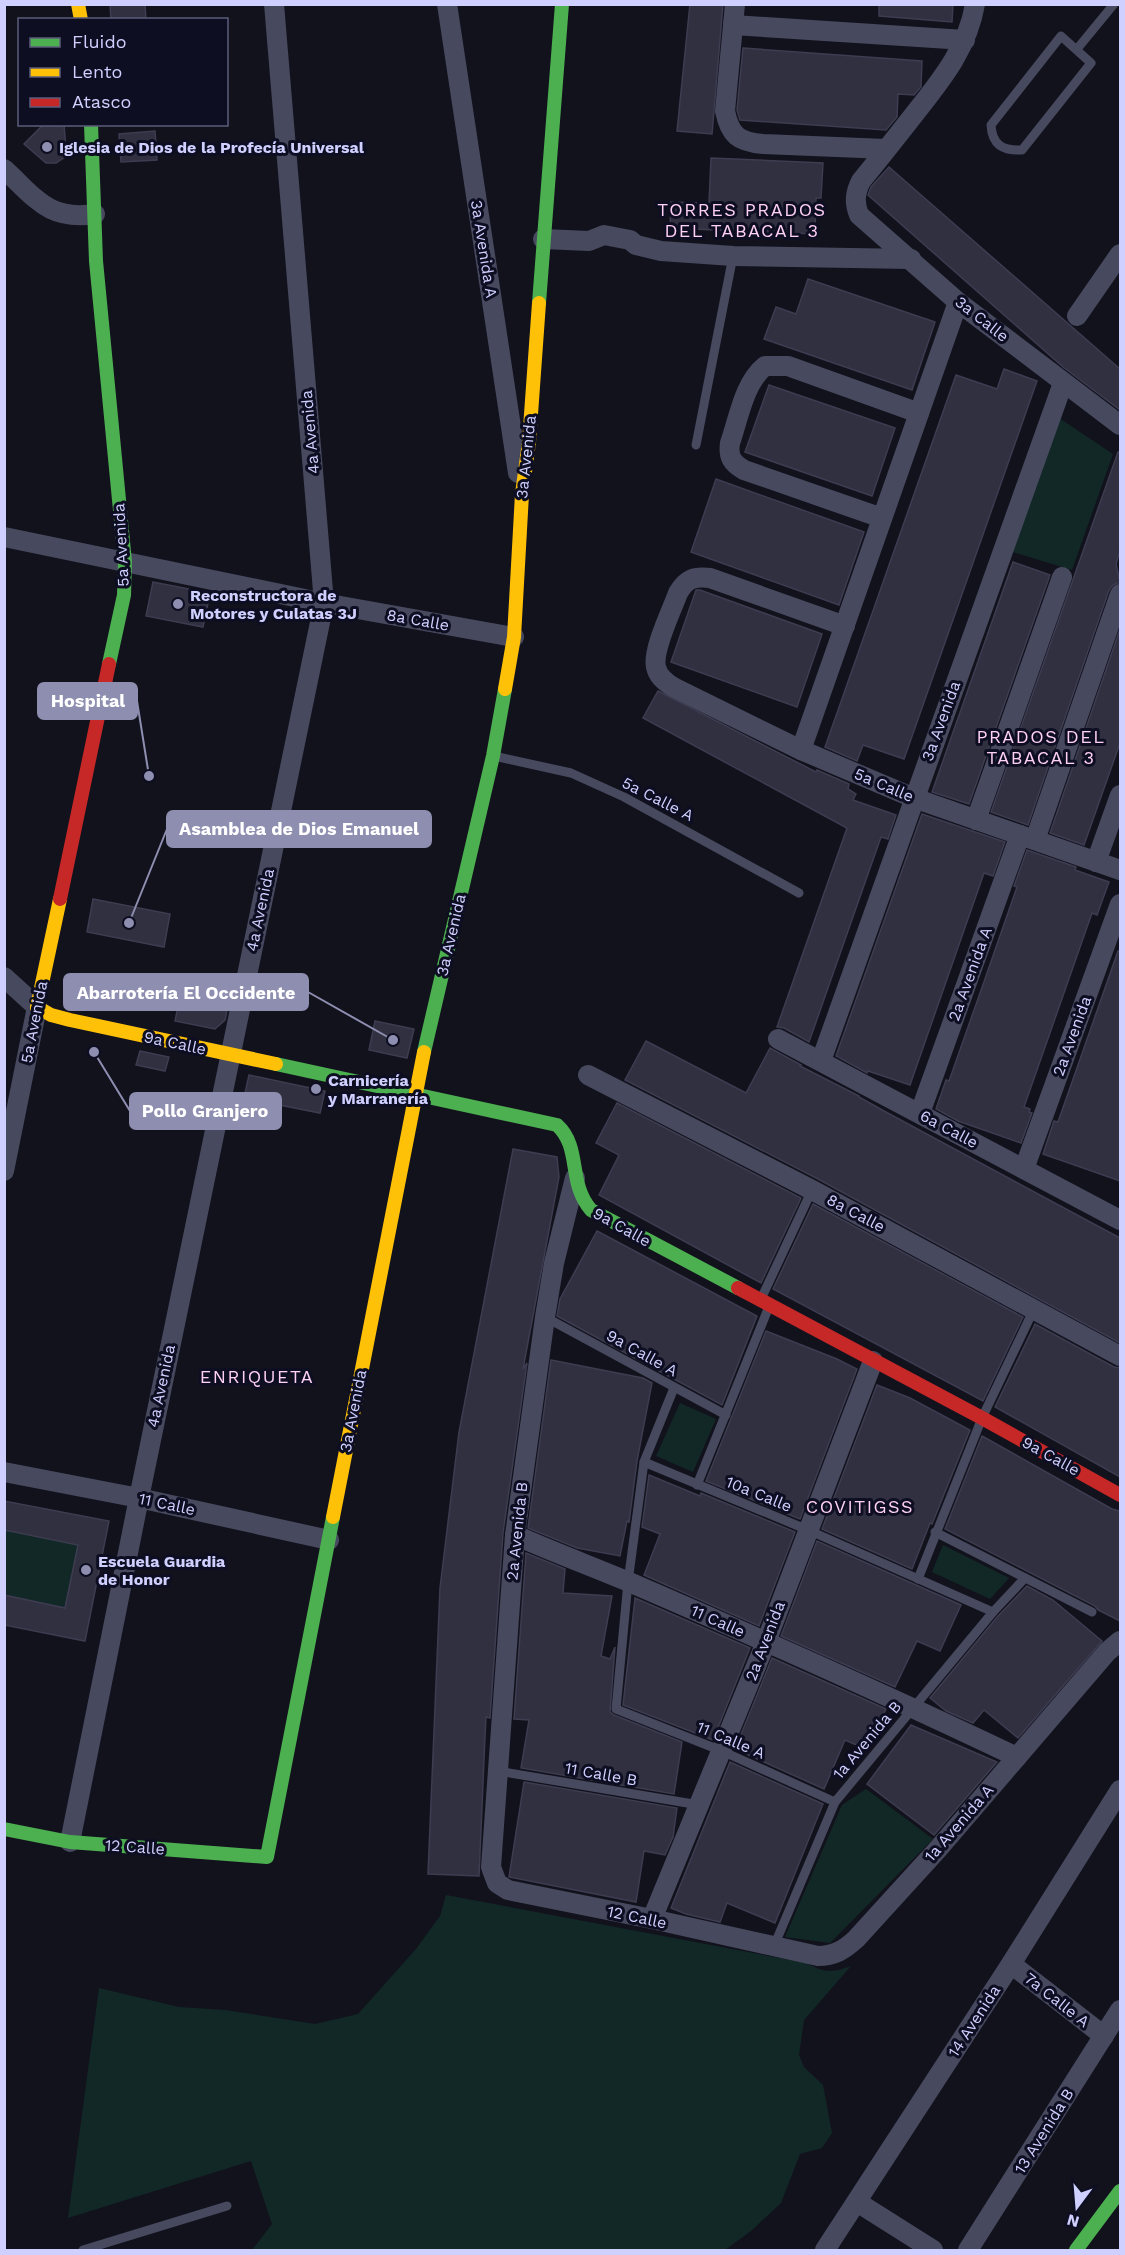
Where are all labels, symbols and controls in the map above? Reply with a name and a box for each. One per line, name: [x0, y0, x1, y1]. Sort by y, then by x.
legend: [18, 18, 228, 126]
text: Fluido: [72, 31, 126, 52]
text: Lento: [72, 61, 122, 82]
text: Atasco: [72, 91, 131, 112]
place label: Iglesia de Dios de la Profecía Universal: [59, 138, 365, 157]
marker: Iglesia de Dios de la Profecía Universal: [40, 140, 54, 154]
street label: 3a Avenida A: [467, 199, 501, 300]
district label: TORRES PRADOS DEL TABACAL 3: [657, 199, 827, 241]
street label: 3a Calle: [952, 292, 1012, 346]
street label: 4a Avenida: [297, 389, 323, 475]
street label: 3a Avenida: [512, 414, 540, 500]
street label: 5a Avenida: [109, 503, 133, 587]
place label: Reconstructora de Motores y Culatas 3J: [190, 586, 357, 623]
marker: Reconstructora de Motores y Culatas 3J: [171, 597, 185, 611]
street label: 8a Calle: [385, 605, 451, 635]
street label: 3a Avenida: [918, 678, 964, 764]
callout: Hospital: [38, 683, 137, 719]
text: Hospital: [51, 690, 125, 711]
district label: PRADOS DEL TABACAL 3: [976, 726, 1106, 768]
street label: 5a Calle: [852, 764, 916, 806]
street label: 5a Calle A: [619, 773, 697, 825]
callout: Asamblea de Dios Emanuel: [167, 811, 431, 847]
text: Asamblea de Dios Emanuel: [179, 818, 419, 839]
street label: 4a Avenida: [242, 867, 278, 953]
street label: 3a Avenida: [432, 892, 470, 978]
street label: 2a Avenida A: [944, 924, 996, 1024]
callout: Abarrotería El Occidente: [64, 974, 308, 1010]
street label: 5a Avenida: [17, 979, 51, 1065]
text: Abarrotería El Occidente: [77, 982, 295, 1003]
street label: 2a Avenida: [1049, 993, 1095, 1079]
street label: 9a Calle: [142, 1027, 208, 1059]
place label: Carnicería y Marranería: [327, 1071, 429, 1108]
marker: Carnicería y Marranería: [309, 1082, 323, 1096]
callout: Pollo Granjero: [130, 1093, 281, 1129]
text: Pollo Granjero: [142, 1100, 268, 1121]
street label: 6a Calle: [917, 1106, 981, 1152]
street label: 8a Calle: [824, 1190, 888, 1236]
street label: 9a Calle: [590, 1203, 654, 1251]
street label: 9a Calle A: [603, 1326, 681, 1381]
street label: 4a Avenida: [143, 1343, 179, 1429]
district label: ENRIQUETA: [200, 1366, 314, 1387]
street label: 3a Avenida: [336, 1368, 370, 1454]
street label: 9a Calle: [1019, 1432, 1083, 1480]
street label: 10a Calle: [723, 1472, 795, 1516]
street label: 2a Avenida B: [502, 1481, 532, 1581]
street label: 11 Calle: [137, 1489, 197, 1519]
district label: COVITIGSS: [806, 1496, 914, 1517]
place label: Escuela Guardia de Honor: [98, 1552, 226, 1589]
marker: Escuela Guardia de Honor: [79, 1563, 93, 1577]
street label: 2a Avenida: [741, 1599, 789, 1683]
street label: 11 Calle: [688, 1601, 748, 1641]
street label: 1a Avenida B: [829, 1697, 905, 1783]
street label: 11 Calle A: [694, 1717, 768, 1763]
street label: 11 Calle B: [563, 1758, 639, 1790]
street label: 1a Avenida A: [920, 1780, 998, 1865]
street label: 12 Calle: [104, 1835, 166, 1859]
street label: 12 Calle: [606, 1901, 668, 1933]
street label: 7a Calle A: [1021, 1969, 1094, 2031]
street label: 14 Avenida: [944, 1982, 1004, 2060]
street label: 13 Avenida B: [1010, 2085, 1078, 2177]
north arrow: [1047, 2177, 1107, 2237]
text: N: [1065, 2210, 1081, 2232]

